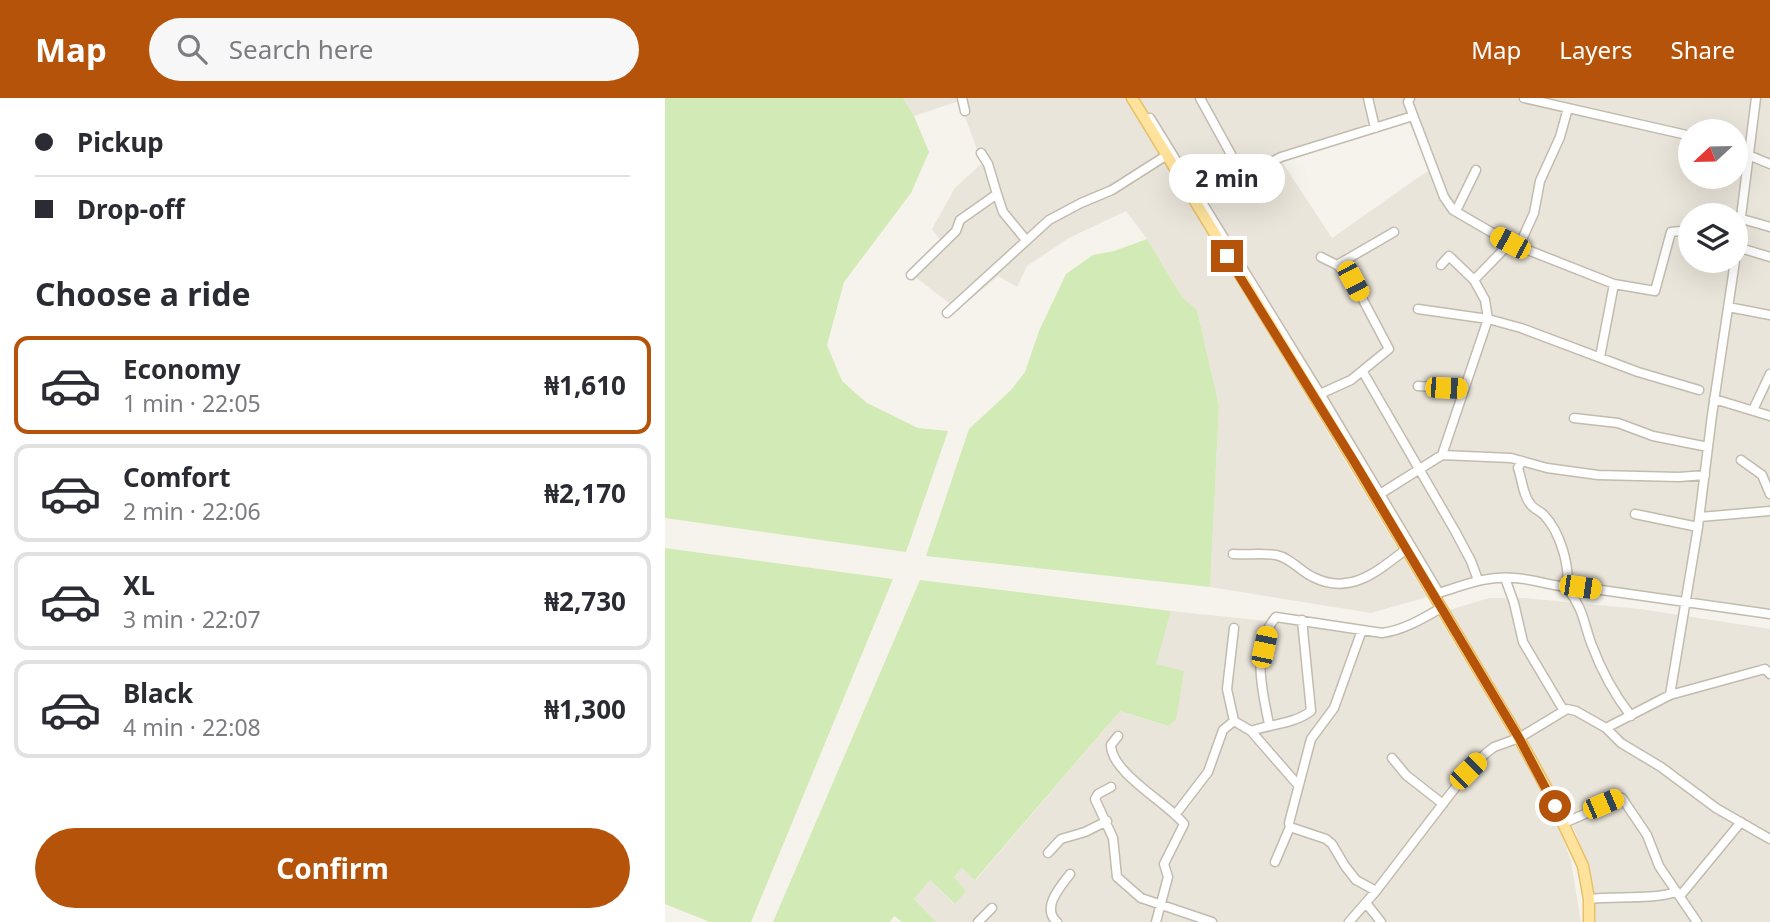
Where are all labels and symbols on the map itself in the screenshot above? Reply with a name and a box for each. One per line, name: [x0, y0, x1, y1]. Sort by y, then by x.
north arrow: [1678, 119, 1748, 189]
callout: 2 min: [1169, 155, 1285, 204]
car: [1487, 224, 1534, 262]
route end: [1211, 240, 1243, 272]
car: [1334, 258, 1373, 304]
car: [1425, 377, 1468, 399]
car: [1558, 574, 1603, 600]
car: [1250, 624, 1279, 670]
car: [1446, 749, 1491, 793]
car: [1580, 786, 1627, 822]
route start: [1539, 790, 1571, 822]

